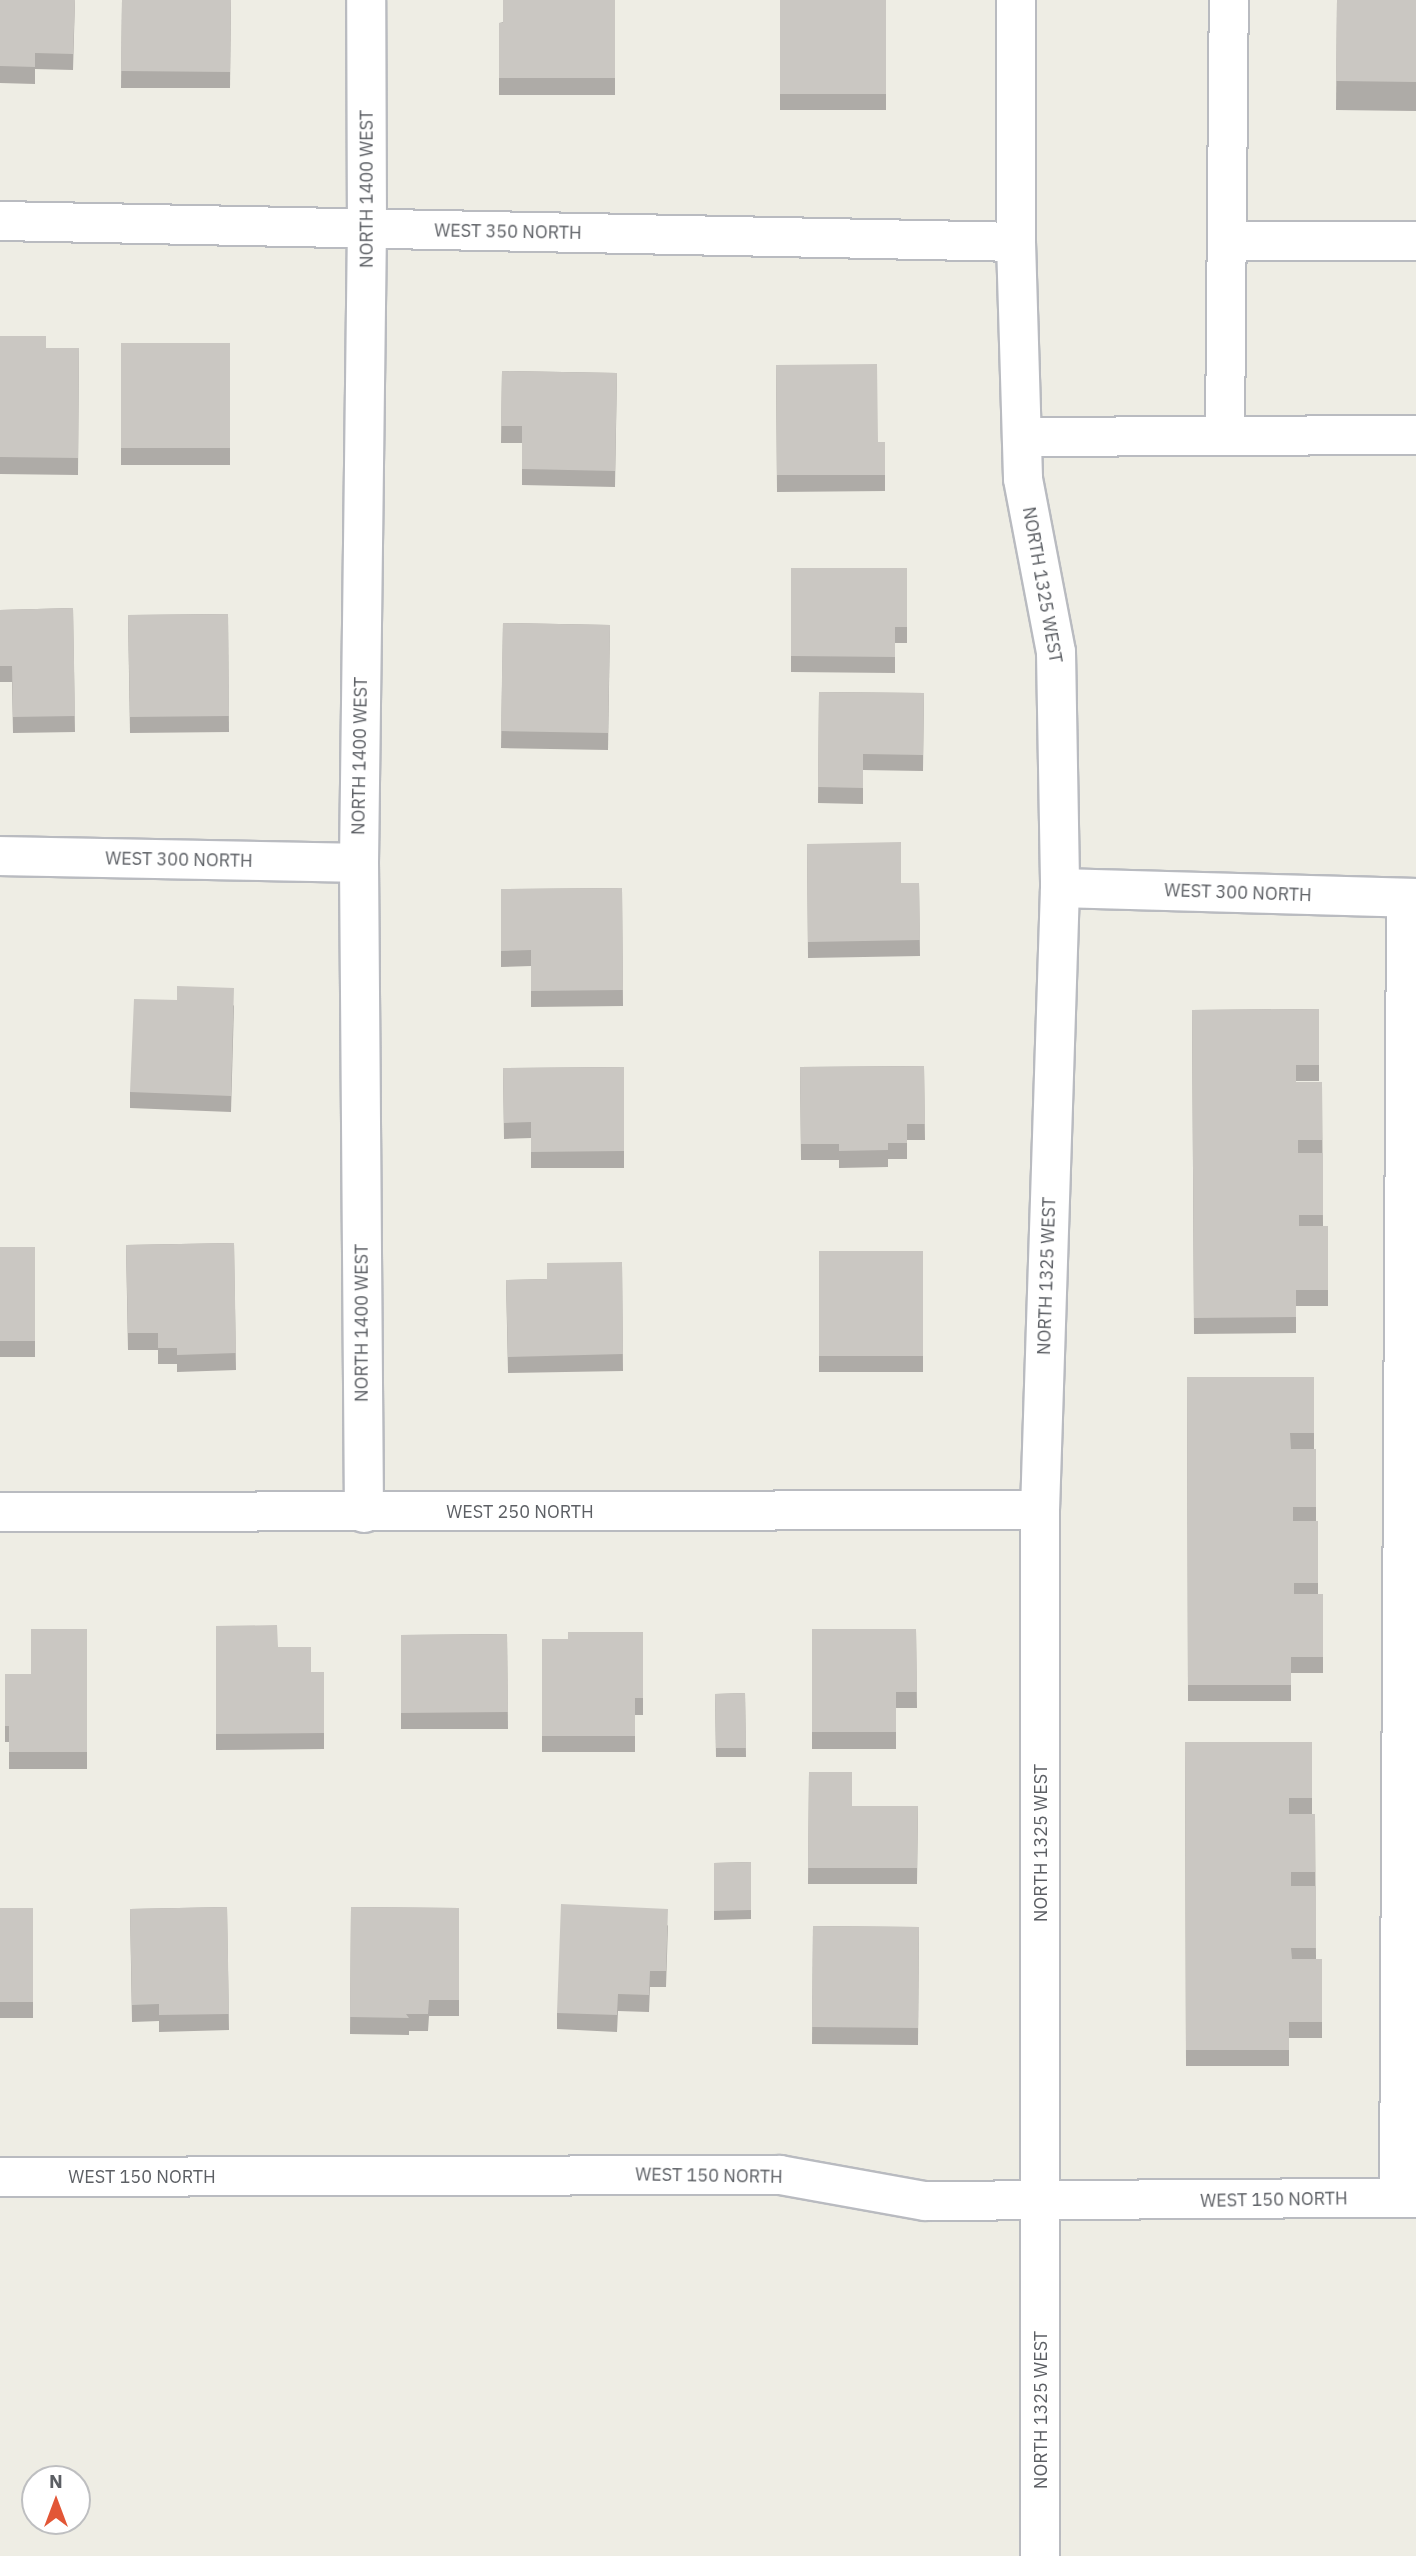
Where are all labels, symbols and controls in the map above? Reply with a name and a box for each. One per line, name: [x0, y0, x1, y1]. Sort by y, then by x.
street label: NORTH 1400 WEST: [356, 110, 378, 268]
street label: WEST 350 NORTH: [434, 220, 582, 244]
street label: NORTH 1325 WEST: [1018, 505, 1066, 665]
street label: NORTH 1400 WEST: [348, 677, 372, 835]
street label: WEST 300 NORTH: [105, 848, 253, 872]
street label: WEST 300 NORTH: [1164, 880, 1312, 906]
street label: NORTH 1325 WEST: [1033, 1197, 1061, 1355]
street label: NORTH 1400 WEST: [351, 1244, 373, 1402]
street label: WEST 250 NORTH: [446, 1501, 594, 1523]
street label: NORTH 1325 WEST: [1030, 1764, 1052, 1922]
street label: WEST 150 NORTH: [635, 2164, 783, 2188]
street label: WEST 150 NORTH: [68, 2166, 216, 2188]
street label: WEST 150 NORTH: [1200, 2188, 1348, 2212]
street label: NORTH 1325 WEST: [1030, 2331, 1052, 2489]
north arrow: [21, 2465, 91, 2535]
text: N: [49, 2469, 63, 2493]

